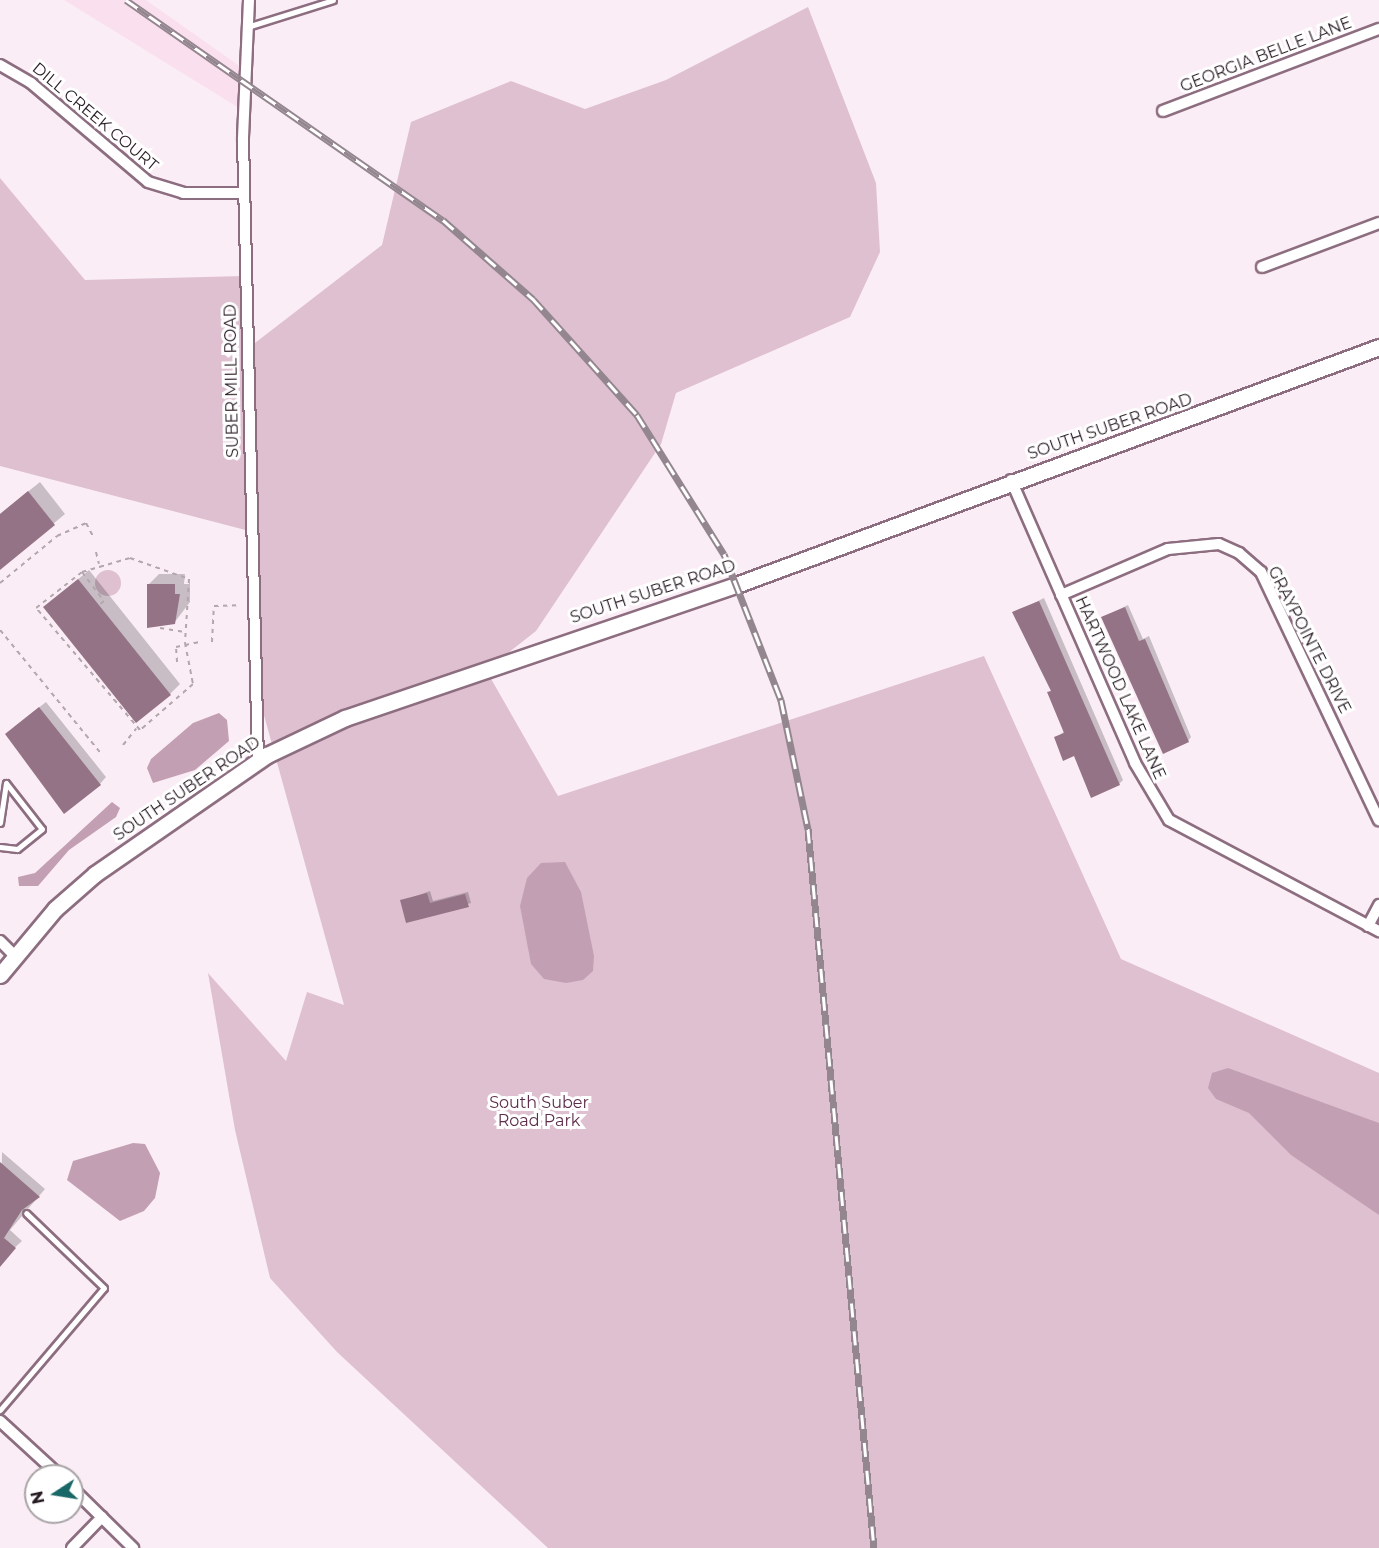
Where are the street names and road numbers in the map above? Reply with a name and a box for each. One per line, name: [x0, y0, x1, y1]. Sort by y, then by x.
street label: GEORGIA BELLE LANE: [1178, 13, 1354, 97]
street label: DILL CREEK COURT: [28, 59, 162, 175]
street label: SUBER MILL ROAD: [221, 304, 243, 458]
street label: SOUTH SUBER ROAD: [1025, 390, 1195, 464]
street label: SOUTH SUBER ROAD: [568, 556, 738, 628]
street label: GRAYPOINTE DRIVE: [1264, 563, 1354, 717]
street label: HARTWOOD LAKE LANE: [1071, 593, 1169, 783]
street label: SOUTH SUBER ROAD: [110, 733, 264, 845]

